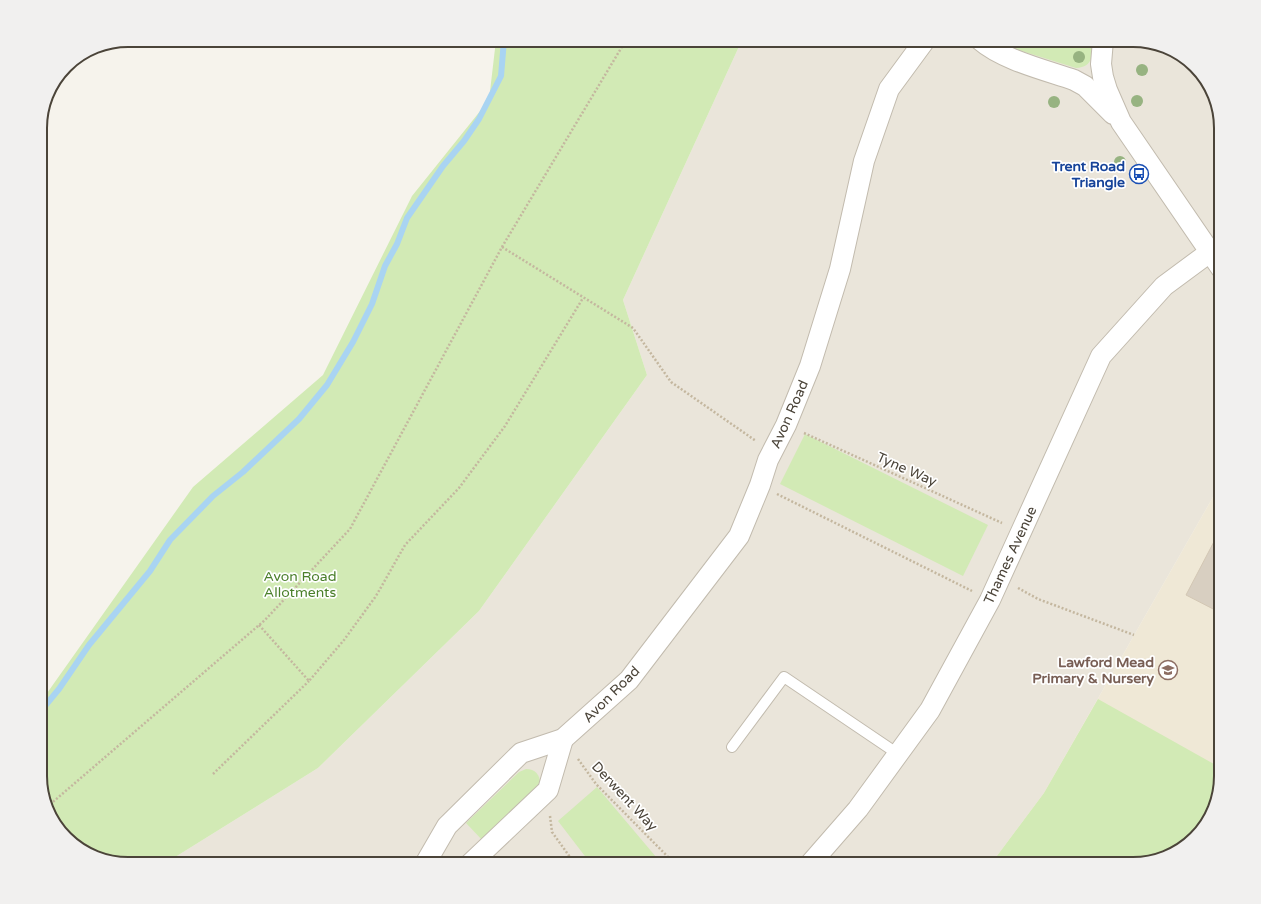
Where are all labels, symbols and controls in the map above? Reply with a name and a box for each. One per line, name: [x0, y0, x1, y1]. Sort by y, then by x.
place label: Trent Road Triangle: [1051, 158, 1125, 191]
bus stop icon: Trent Road Triangle: [1128, 163, 1150, 185]
street label: Avon Road: [767, 377, 812, 451]
street label: Tyne Way: [874, 449, 940, 490]
street label: Thames Avenue: [980, 503, 1041, 607]
park label: Avon Road Allotments: [263, 568, 337, 601]
place label: Lawford Mead Primary & Nursery: [1032, 654, 1154, 687]
school or university icon: Lawford Mead Primary & Nursery: [1157, 659, 1179, 681]
street label: Avon Road: [579, 662, 643, 726]
street label: Derwent Way: [588, 758, 661, 835]

